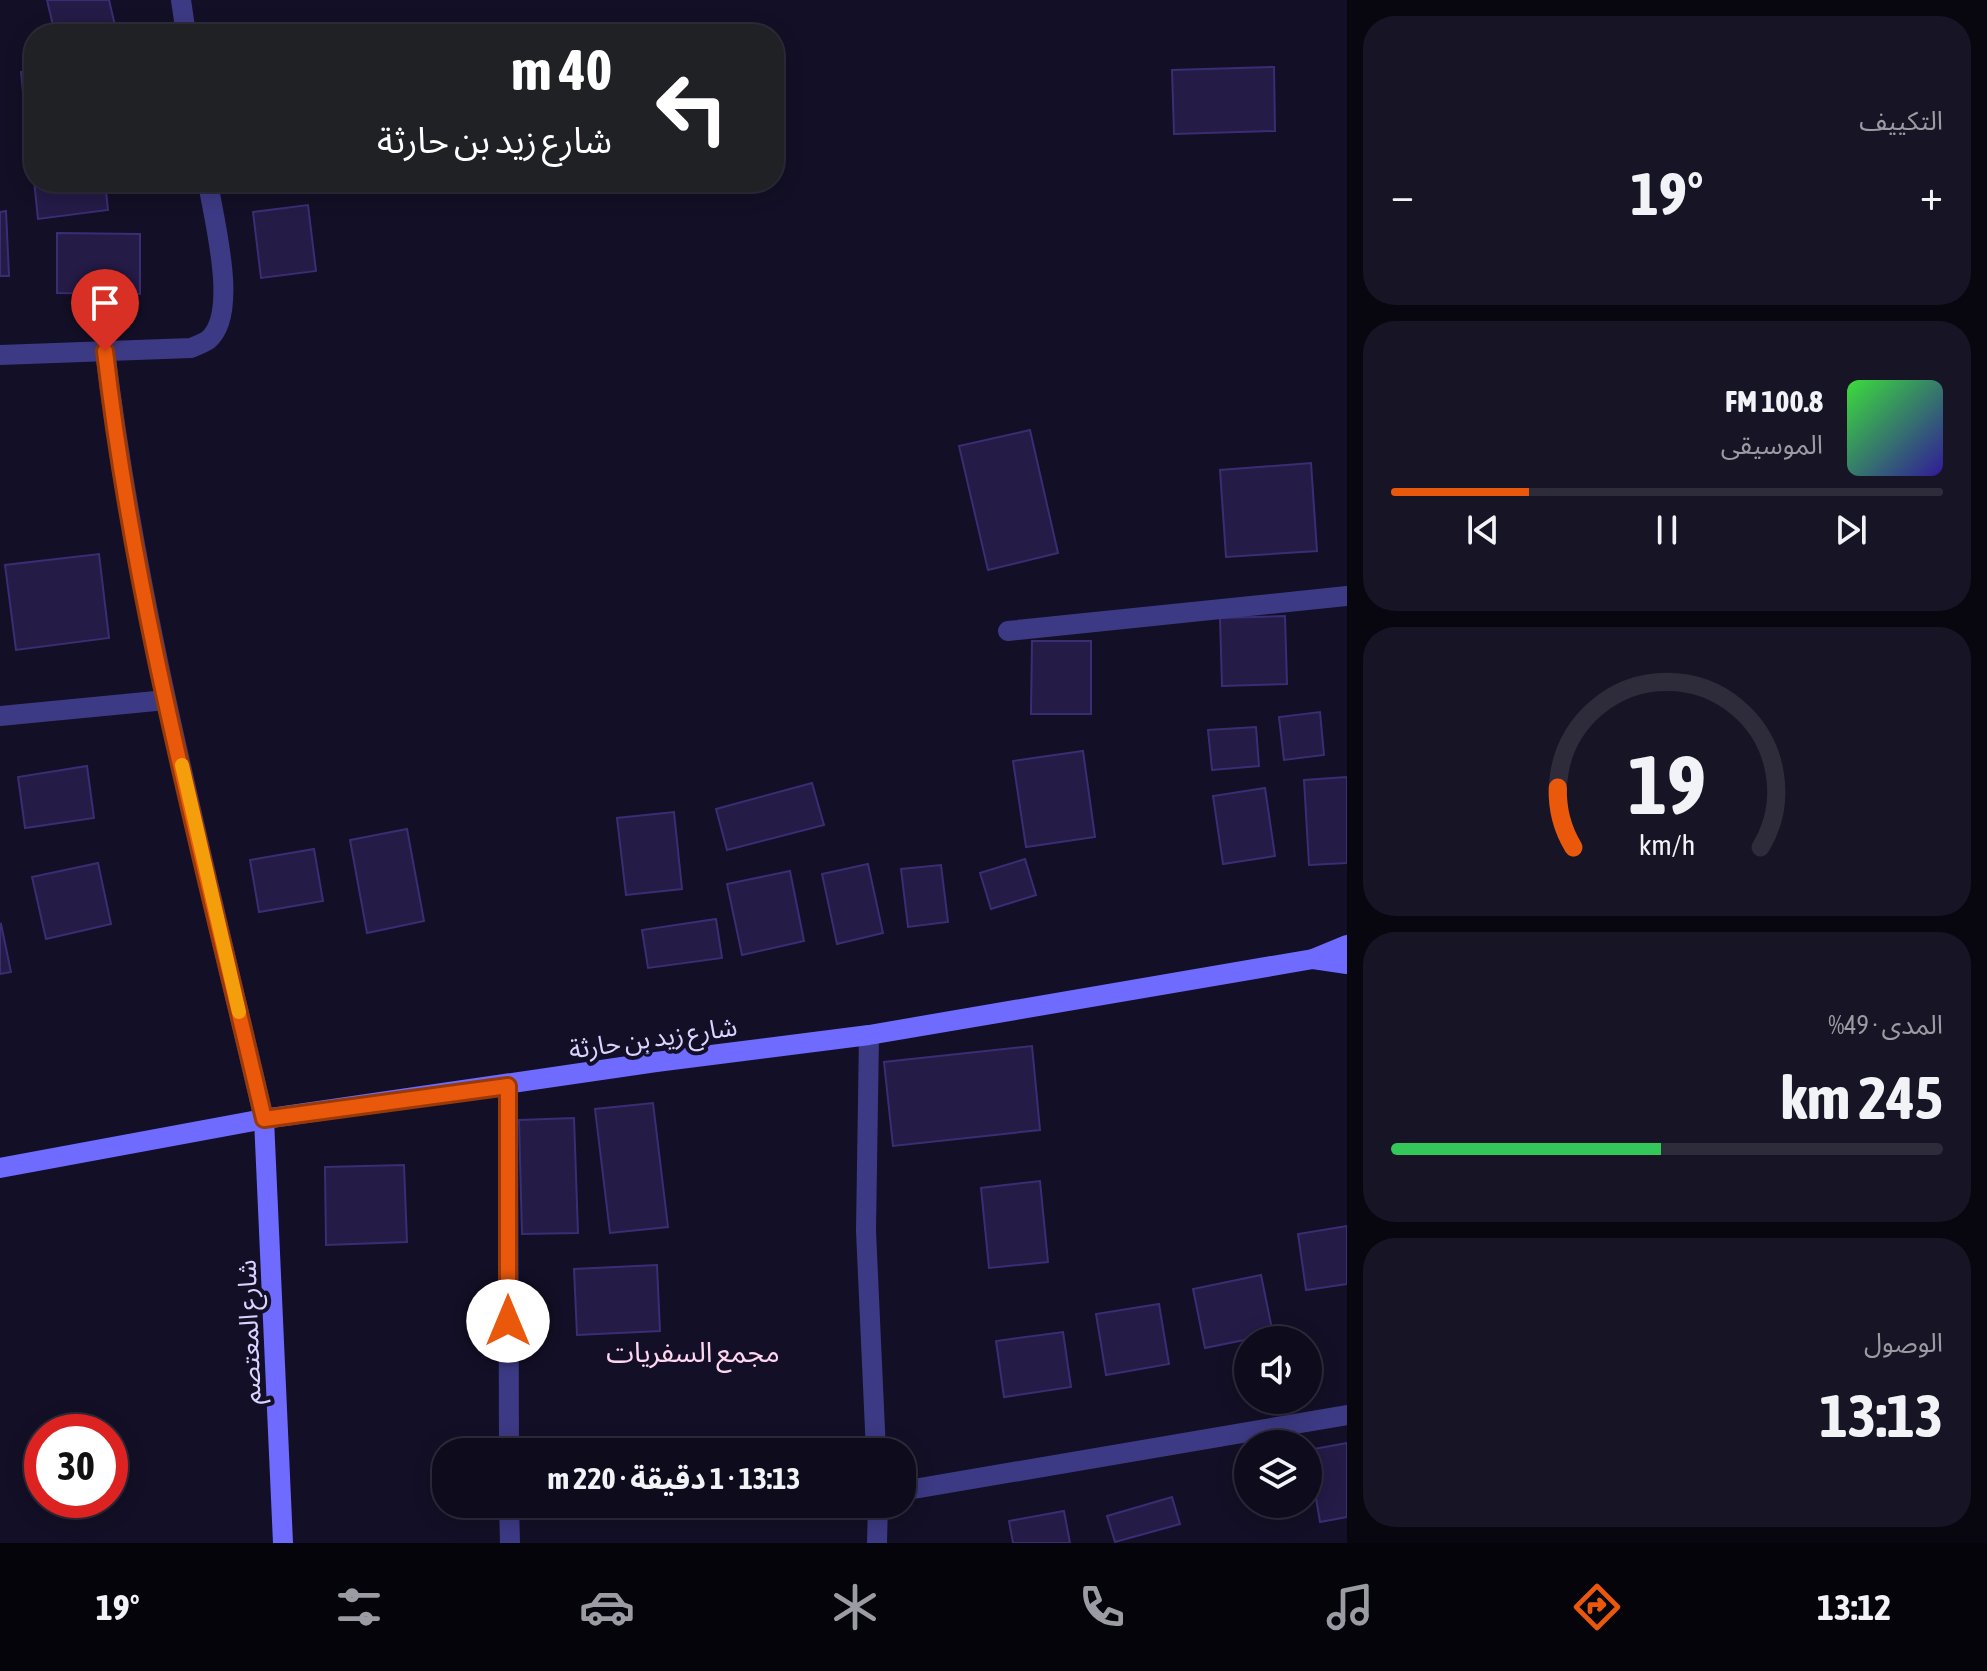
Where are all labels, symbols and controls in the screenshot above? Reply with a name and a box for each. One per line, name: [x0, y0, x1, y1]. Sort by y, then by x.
text: 40 m: [511, 38, 612, 102]
icon: left: [640, 56, 744, 160]
text: التكييف: [1859, 106, 1943, 136]
text: شارع زيد بن حارثة: [377, 119, 612, 161]
text: 19°: [1631, 159, 1703, 228]
text: −: [1391, 169, 1414, 219]
text: +: [1920, 169, 1943, 219]
pin: [71, 269, 139, 351]
icon: arrive: [83, 281, 127, 325]
text: 100.8 FM: [1725, 384, 1823, 418]
text: الموسيقى: [1721, 430, 1823, 460]
icon: previous: [1461, 508, 1505, 552]
icon: pause: [1645, 508, 1689, 552]
icon: next: [1829, 508, 1873, 552]
text: 19: [1628, 735, 1706, 831]
text: km/h: [1639, 828, 1695, 861]
text: المدى · 49%: [1828, 1010, 1943, 1040]
street label: شارع زيد بن حارثة: [567, 1011, 740, 1069]
text: 245 km: [1781, 1063, 1943, 1132]
street label: شارع المعتصم: [231, 1259, 272, 1405]
position arrow: [466, 1279, 550, 1363]
map controls: [1234, 1326, 1322, 1518]
button: sound: [1234, 1326, 1322, 1414]
text: الوصول: [1864, 1328, 1943, 1358]
district label: مجمع السفريات: [606, 1336, 780, 1373]
text: 13:13: [1820, 1381, 1943, 1450]
speed limit sign: 30: [24, 1414, 128, 1518]
button: layers: [1234, 1430, 1322, 1518]
text: 13:13 · 1 دقيقة · 220 m: [548, 1461, 800, 1495]
icon: filters: [331, 1579, 387, 1635]
icon: car: [579, 1579, 635, 1635]
icon: climate: [827, 1579, 883, 1635]
icon: phone: [1074, 1579, 1130, 1635]
icon: music: [1322, 1579, 1378, 1635]
icon: directions: [1569, 1579, 1625, 1635]
text: 19°: [96, 1586, 140, 1628]
text: 13:12: [1817, 1586, 1891, 1628]

